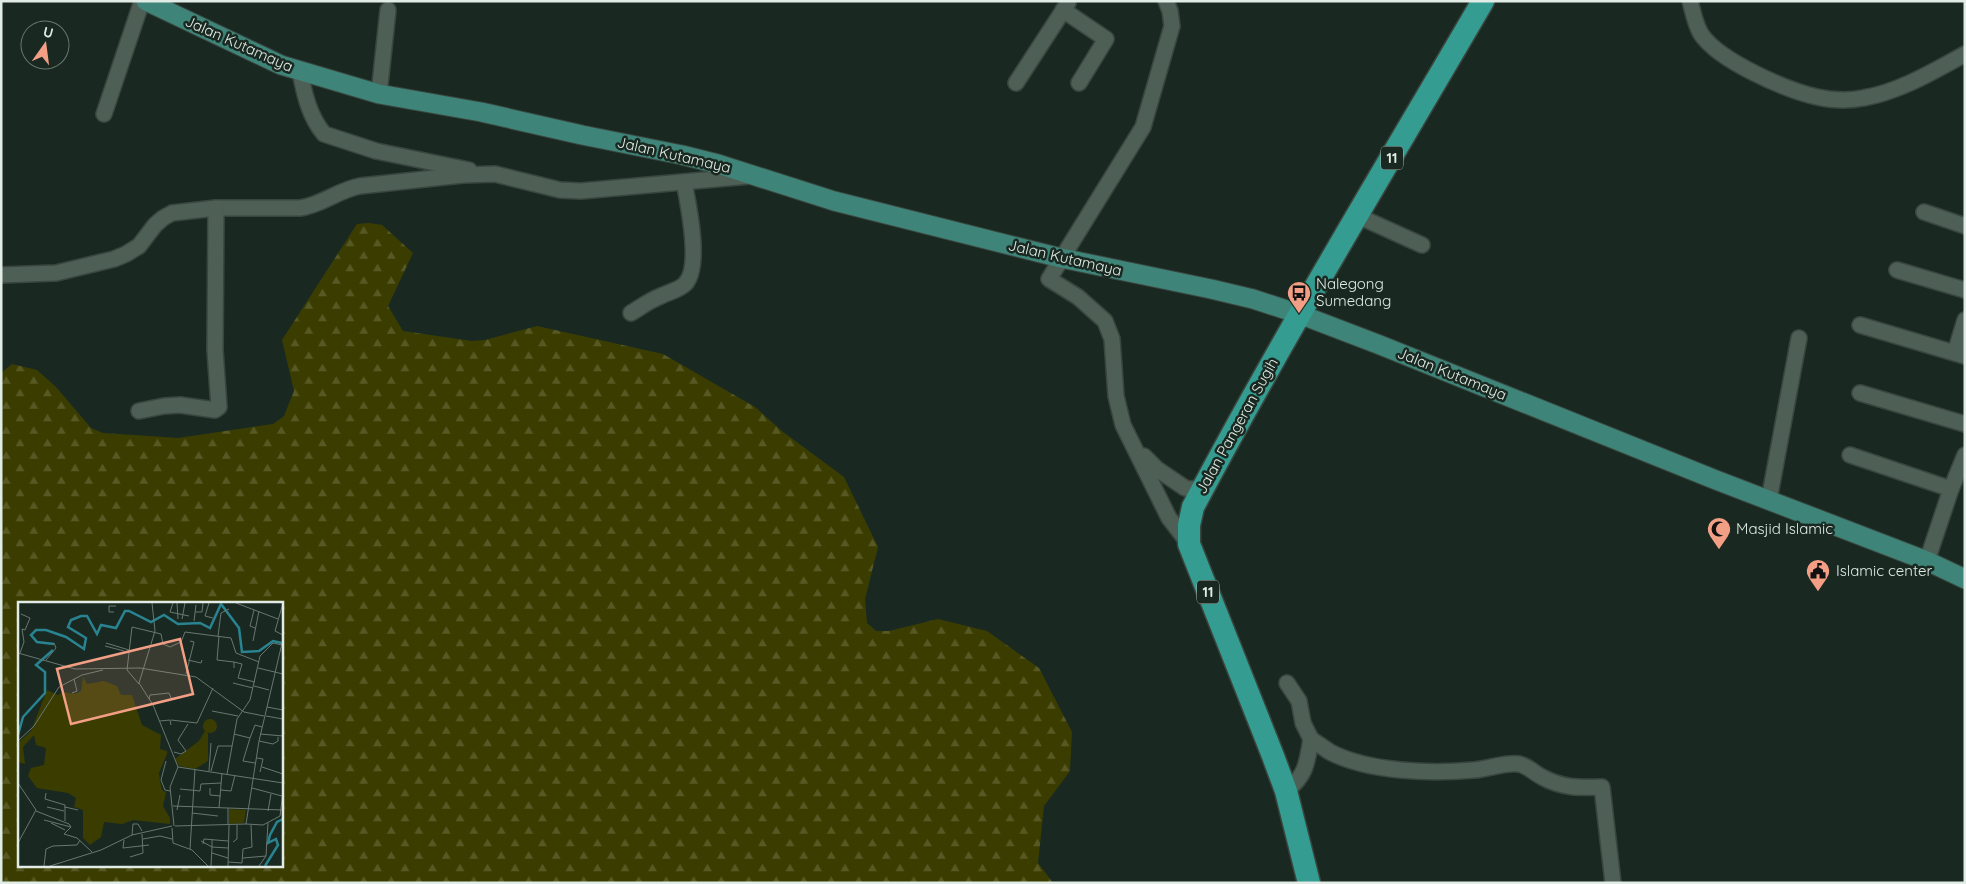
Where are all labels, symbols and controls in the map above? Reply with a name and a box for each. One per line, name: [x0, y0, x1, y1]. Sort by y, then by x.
street label: Jalan Kutamaya: [182, 11, 296, 76]
north arrow: [20, 20, 70, 70]
text: U: [41, 22, 55, 42]
street label: Jalan Kutamaya: [615, 132, 733, 177]
road number: 11: [1381, 146, 1403, 170]
street label: Jalan Kutamaya: [1006, 235, 1124, 280]
place label: Nalegong Sumedang: [1316, 274, 1391, 310]
bus stop icon: Nalegong Sumedang: [1286, 280, 1312, 314]
street label: Jalan Kutamaya: [1395, 343, 1510, 404]
street label: Jalan Pangeran Sugih: [1191, 354, 1282, 497]
mosque icon: Masjid Islamic: [1706, 516, 1732, 550]
place label: Masjid Islamic: [1736, 519, 1833, 538]
public building icon: Islamic center: [1805, 558, 1831, 592]
place label: Islamic center: [1836, 561, 1932, 580]
road number: 11: [1197, 580, 1219, 604]
inset map: [18, 602, 282, 866]

